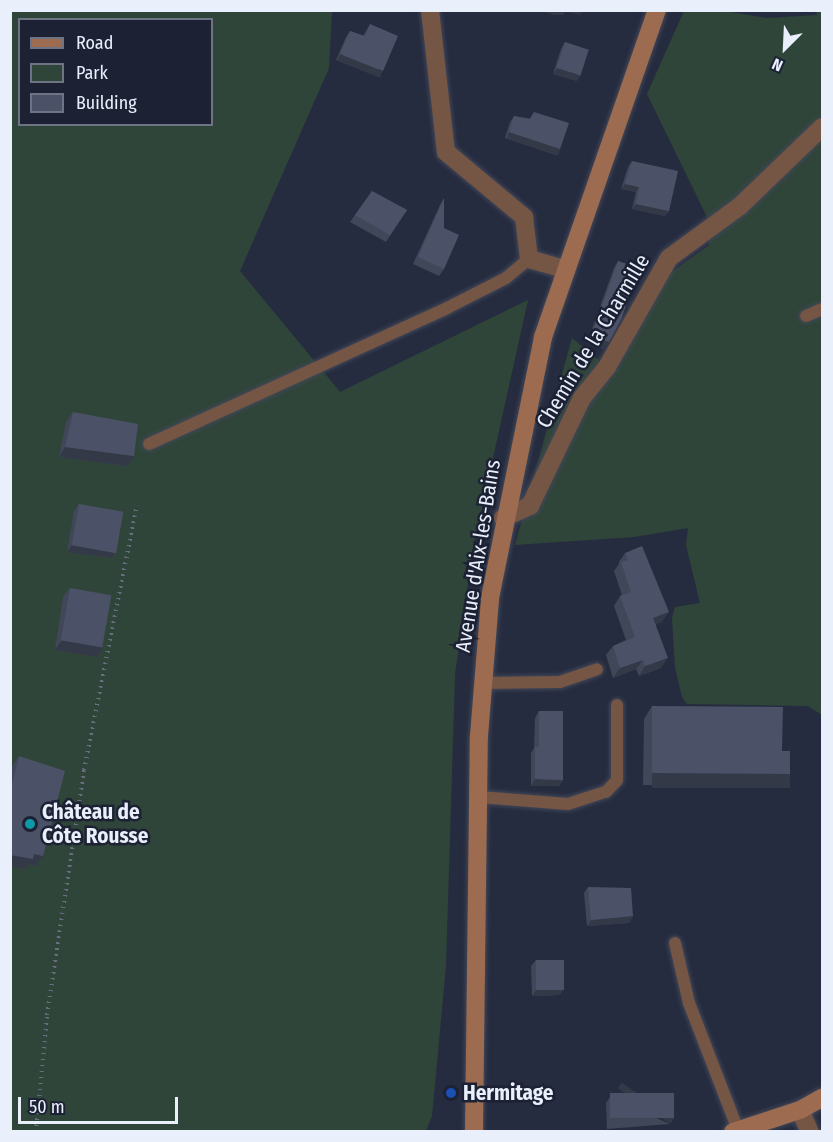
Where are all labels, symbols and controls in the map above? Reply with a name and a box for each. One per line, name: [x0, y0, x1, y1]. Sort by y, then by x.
legend: [18, 18, 213, 126]
north arrow: [755, 18, 815, 78]
text: Road: [76, 32, 113, 54]
text: N: [769, 54, 786, 76]
text: Park: [76, 62, 108, 84]
text: Building: [76, 92, 137, 114]
street label: Chemin de la Charmille: [531, 249, 655, 433]
street label: Avenue d'Aix-les-Bains: [450, 458, 506, 654]
place label: Château de Côte Rousse: [42, 799, 148, 849]
marker: Château de Côte Rousse: [23, 817, 37, 831]
place label: Hermitage: [463, 1080, 553, 1106]
scale bar: [21, 1085, 182, 1123]
marker: Hermitage: [444, 1086, 458, 1100]
text: 50 m: [29, 1096, 65, 1118]

